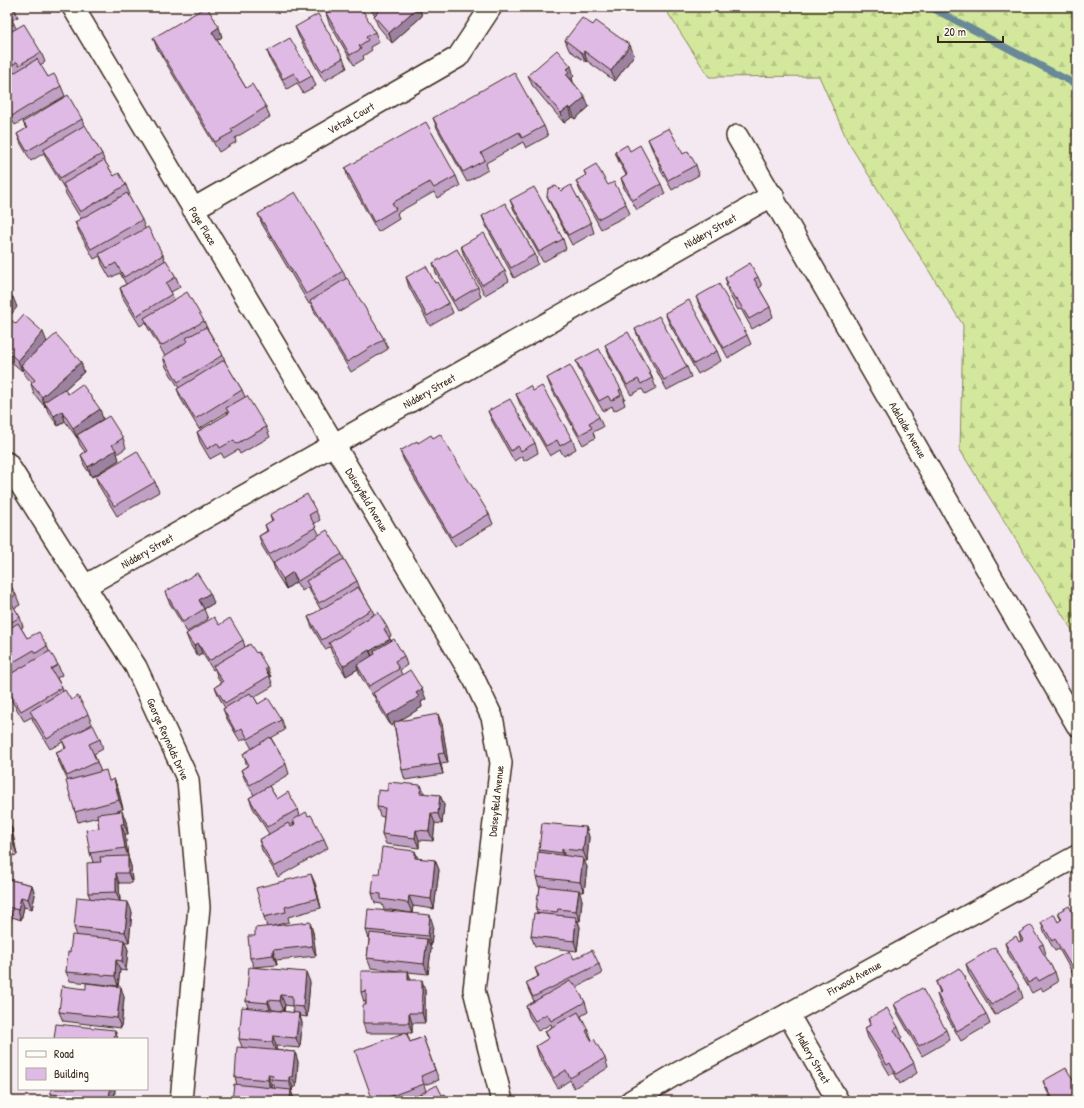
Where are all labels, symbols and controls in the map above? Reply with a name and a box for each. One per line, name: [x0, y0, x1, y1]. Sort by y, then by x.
scale bar: [938, 18, 1003, 44]
text: 20 m: [944, 23, 966, 40]
street label: Vetzal Court: [325, 99, 377, 137]
street label: Page Place: [186, 204, 220, 248]
street label: Niddery Street: [681, 210, 739, 252]
street label: Niddery Street: [400, 370, 458, 412]
street label: Adelaide Avenue: [886, 399, 930, 461]
street label: Daiseyfield Avenue: [343, 466, 392, 535]
street label: Niddery Street: [118, 530, 176, 572]
street label: George Reynolds Drive: [144, 696, 193, 783]
street label: Daiseyfield Avenue: [485, 764, 507, 837]
street label: Firwood Avenue: [824, 957, 884, 999]
street label: Mallory Street: [793, 1030, 833, 1086]
legend: [18, 1038, 148, 1090]
text: Road: [54, 1045, 74, 1062]
text: Building: [54, 1065, 89, 1082]

